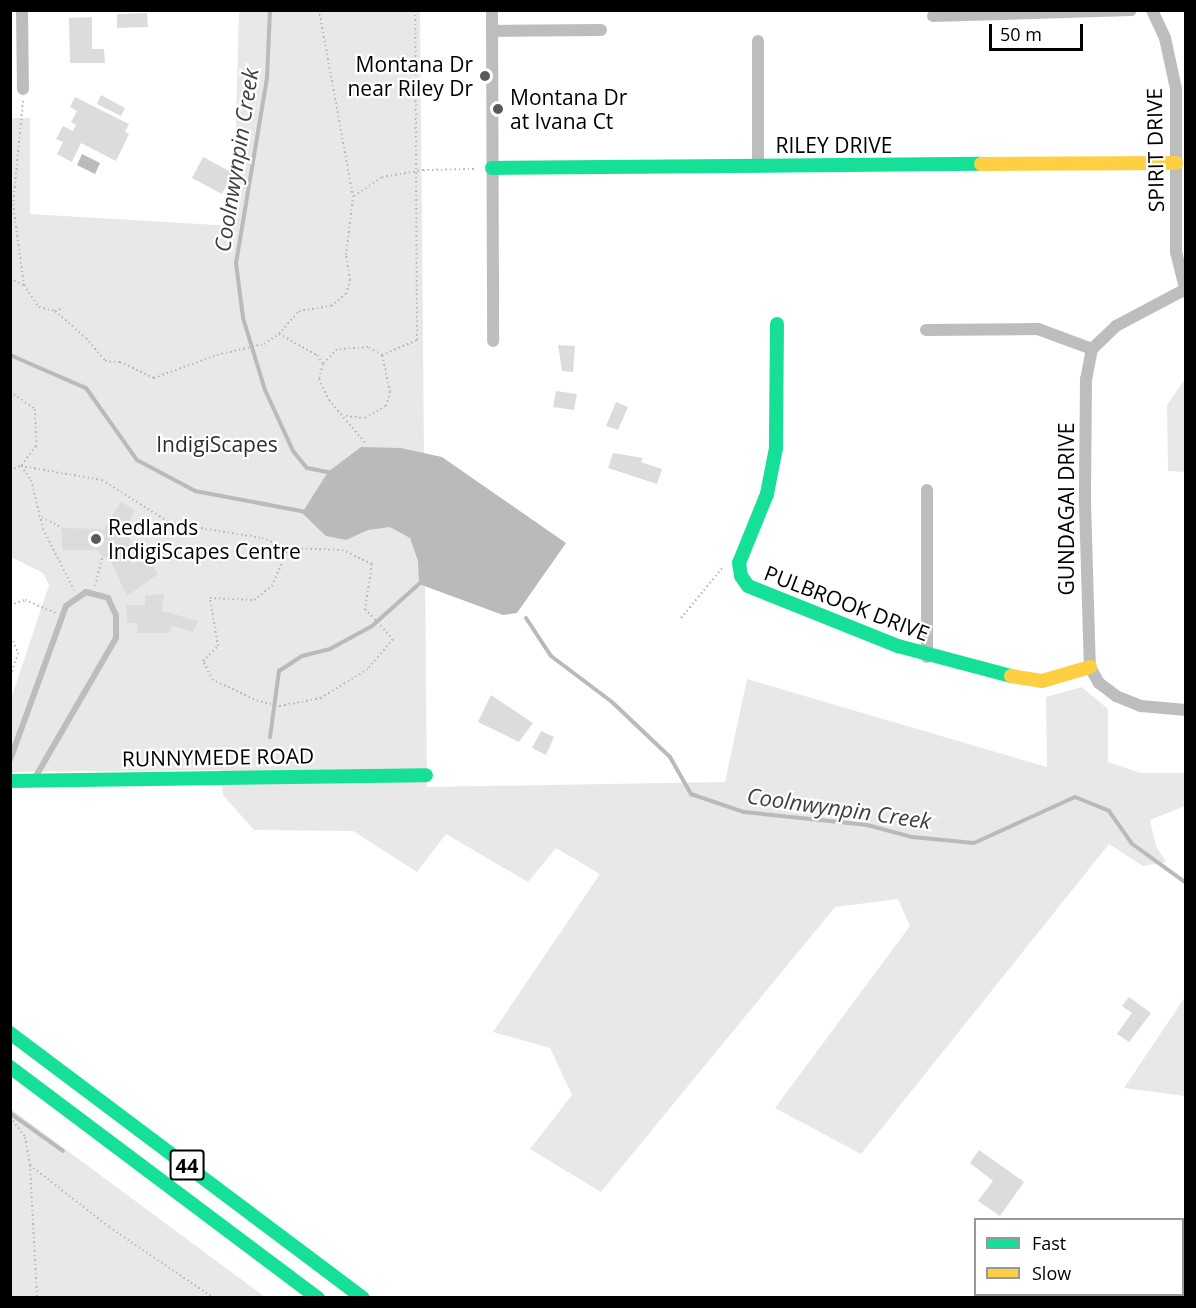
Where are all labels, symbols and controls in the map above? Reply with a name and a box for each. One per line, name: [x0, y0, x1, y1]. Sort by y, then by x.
scale bar: [992, 12, 1086, 50]
text: 50 m: [1000, 22, 1042, 46]
place label: Montana Dr near Riley Dr: [347, 51, 473, 101]
water label: Coolnwynpin Creek: [208, 66, 264, 254]
marker: Montana Dr near Riley Dr: [478, 69, 492, 83]
place label: Montana Dr at Ivana Ct: [510, 84, 627, 134]
street label: SPIRIT DRIVE: [1141, 88, 1169, 212]
marker: Montana Dr at Ivana Ct: [491, 102, 505, 116]
street label: RILEY DRIVE: [776, 132, 892, 158]
street label: GUNDAGAI DRIVE: [1053, 422, 1079, 596]
park label: IndigiScapes: [156, 431, 278, 457]
place label: Redlands IndigiScapes Centre: [108, 514, 301, 564]
marker: Redlands IndigiScapes Centre: [89, 532, 103, 546]
street label: PULBROOK DRIVE: [761, 560, 933, 646]
street label: RUNNYMEDE ROAD: [122, 743, 314, 771]
water label: Coolnwynpin Creek: [745, 782, 933, 834]
road number: 44: [169, 1148, 205, 1182]
legend: [974, 1218, 1184, 1296]
text: Fast: [1032, 1231, 1066, 1255]
text: Slow: [1032, 1261, 1071, 1285]

